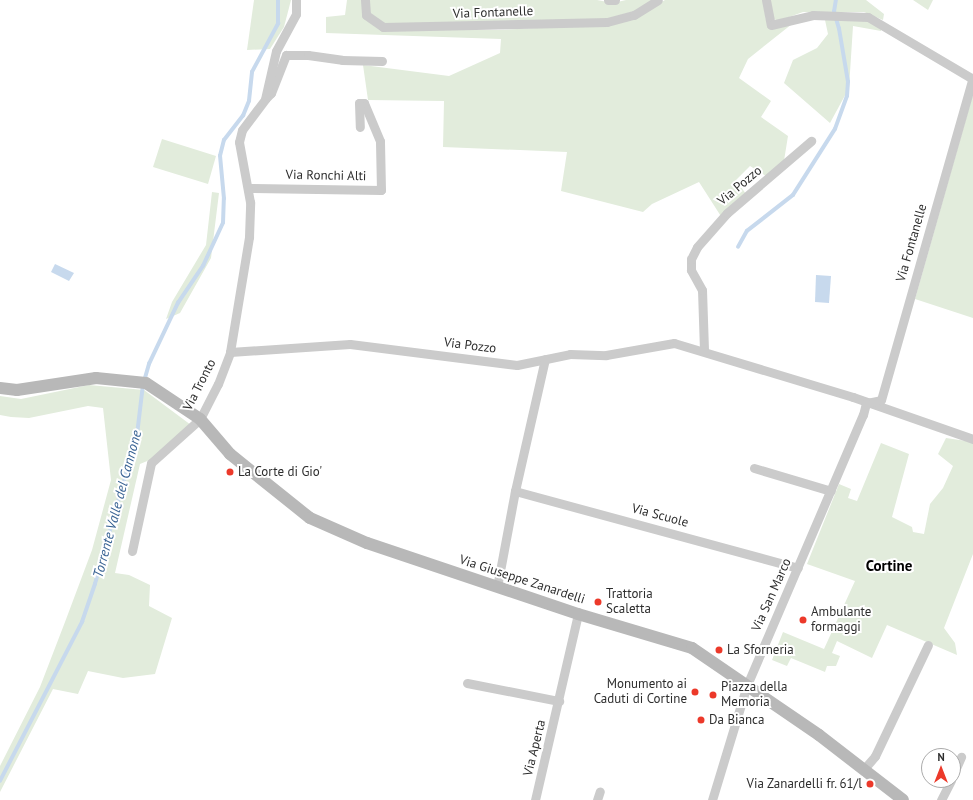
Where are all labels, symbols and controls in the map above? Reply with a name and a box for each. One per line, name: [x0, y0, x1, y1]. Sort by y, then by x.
street label: Via Fontanelle: [453, 4, 533, 22]
street label: Via Pozzo: [715, 163, 765, 209]
street label: Via Ronchi Alti: [285, 167, 367, 185]
street label: Via Fontanelle: [893, 202, 931, 284]
street label: Via Pozzo: [443, 335, 497, 357]
street label: Via Tronto: [180, 356, 220, 414]
water label: Torrente Valle del Cannone: [89, 428, 145, 580]
place label: La Corte di Gio': [238, 464, 322, 480]
marker: La Corte di Gio': [225, 467, 235, 477]
street label: Via Scuole: [630, 501, 690, 531]
street label: Via Giuseppe Zanardelli: [457, 552, 587, 608]
street label: Via San Marco: [749, 556, 795, 634]
district label: Cortine: [866, 557, 912, 575]
place label: Trattoria Scaletta: [606, 587, 653, 618]
marker: Trattoria Scaletta: [593, 597, 603, 607]
place label: Ambulante formaggi: [811, 605, 871, 636]
marker: Ambulante formaggi: [798, 615, 808, 625]
place label: La Sforneria: [727, 642, 794, 658]
marker: La Sforneria: [714, 645, 724, 655]
place label: Monumento ai Caduti di Cortine: [594, 677, 687, 708]
place label: Piazza della Memoria: [721, 680, 787, 711]
marker: Monumento ai Caduti di Cortine: [690, 687, 700, 697]
marker: Piazza della Memoria: [708, 690, 718, 700]
place label: Da Bianca: [709, 712, 764, 728]
marker: Da Bianca: [696, 715, 706, 725]
street label: Via Aperta: [520, 718, 550, 778]
north arrow: [921, 748, 961, 788]
text: N: [937, 750, 945, 764]
place label: Via Zanardelli fr. 61/l: [745, 776, 862, 792]
marker: Via Zanardelli fr. 61/l: [865, 779, 875, 789]

